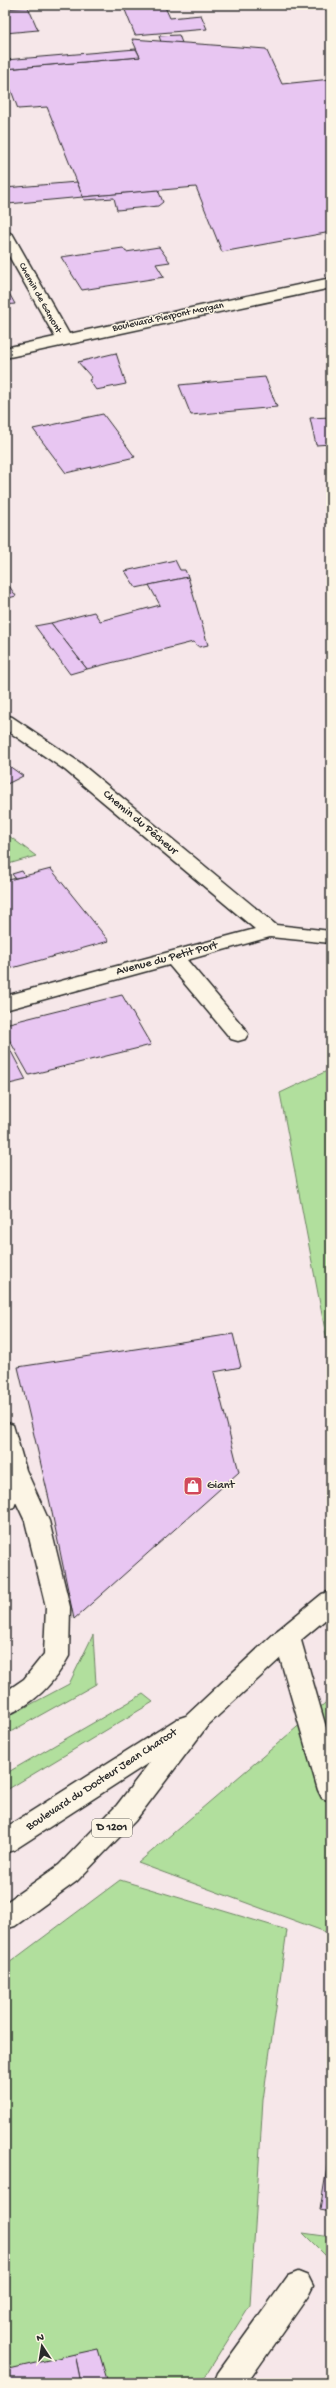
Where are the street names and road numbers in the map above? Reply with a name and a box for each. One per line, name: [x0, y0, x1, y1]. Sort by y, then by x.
street label: Chemin de Gamont: [16, 261, 65, 336]
street label: Boulevard Pierpont Morgan: [110, 299, 225, 335]
street label: Chemin du Pêcheur: [100, 788, 182, 860]
street label: Avenue du Petit Port: [115, 938, 220, 979]
street label: Boulevard du Docteur Jean Charcot: [23, 1725, 181, 1835]
road number: D 1201: [92, 1819, 132, 1837]

